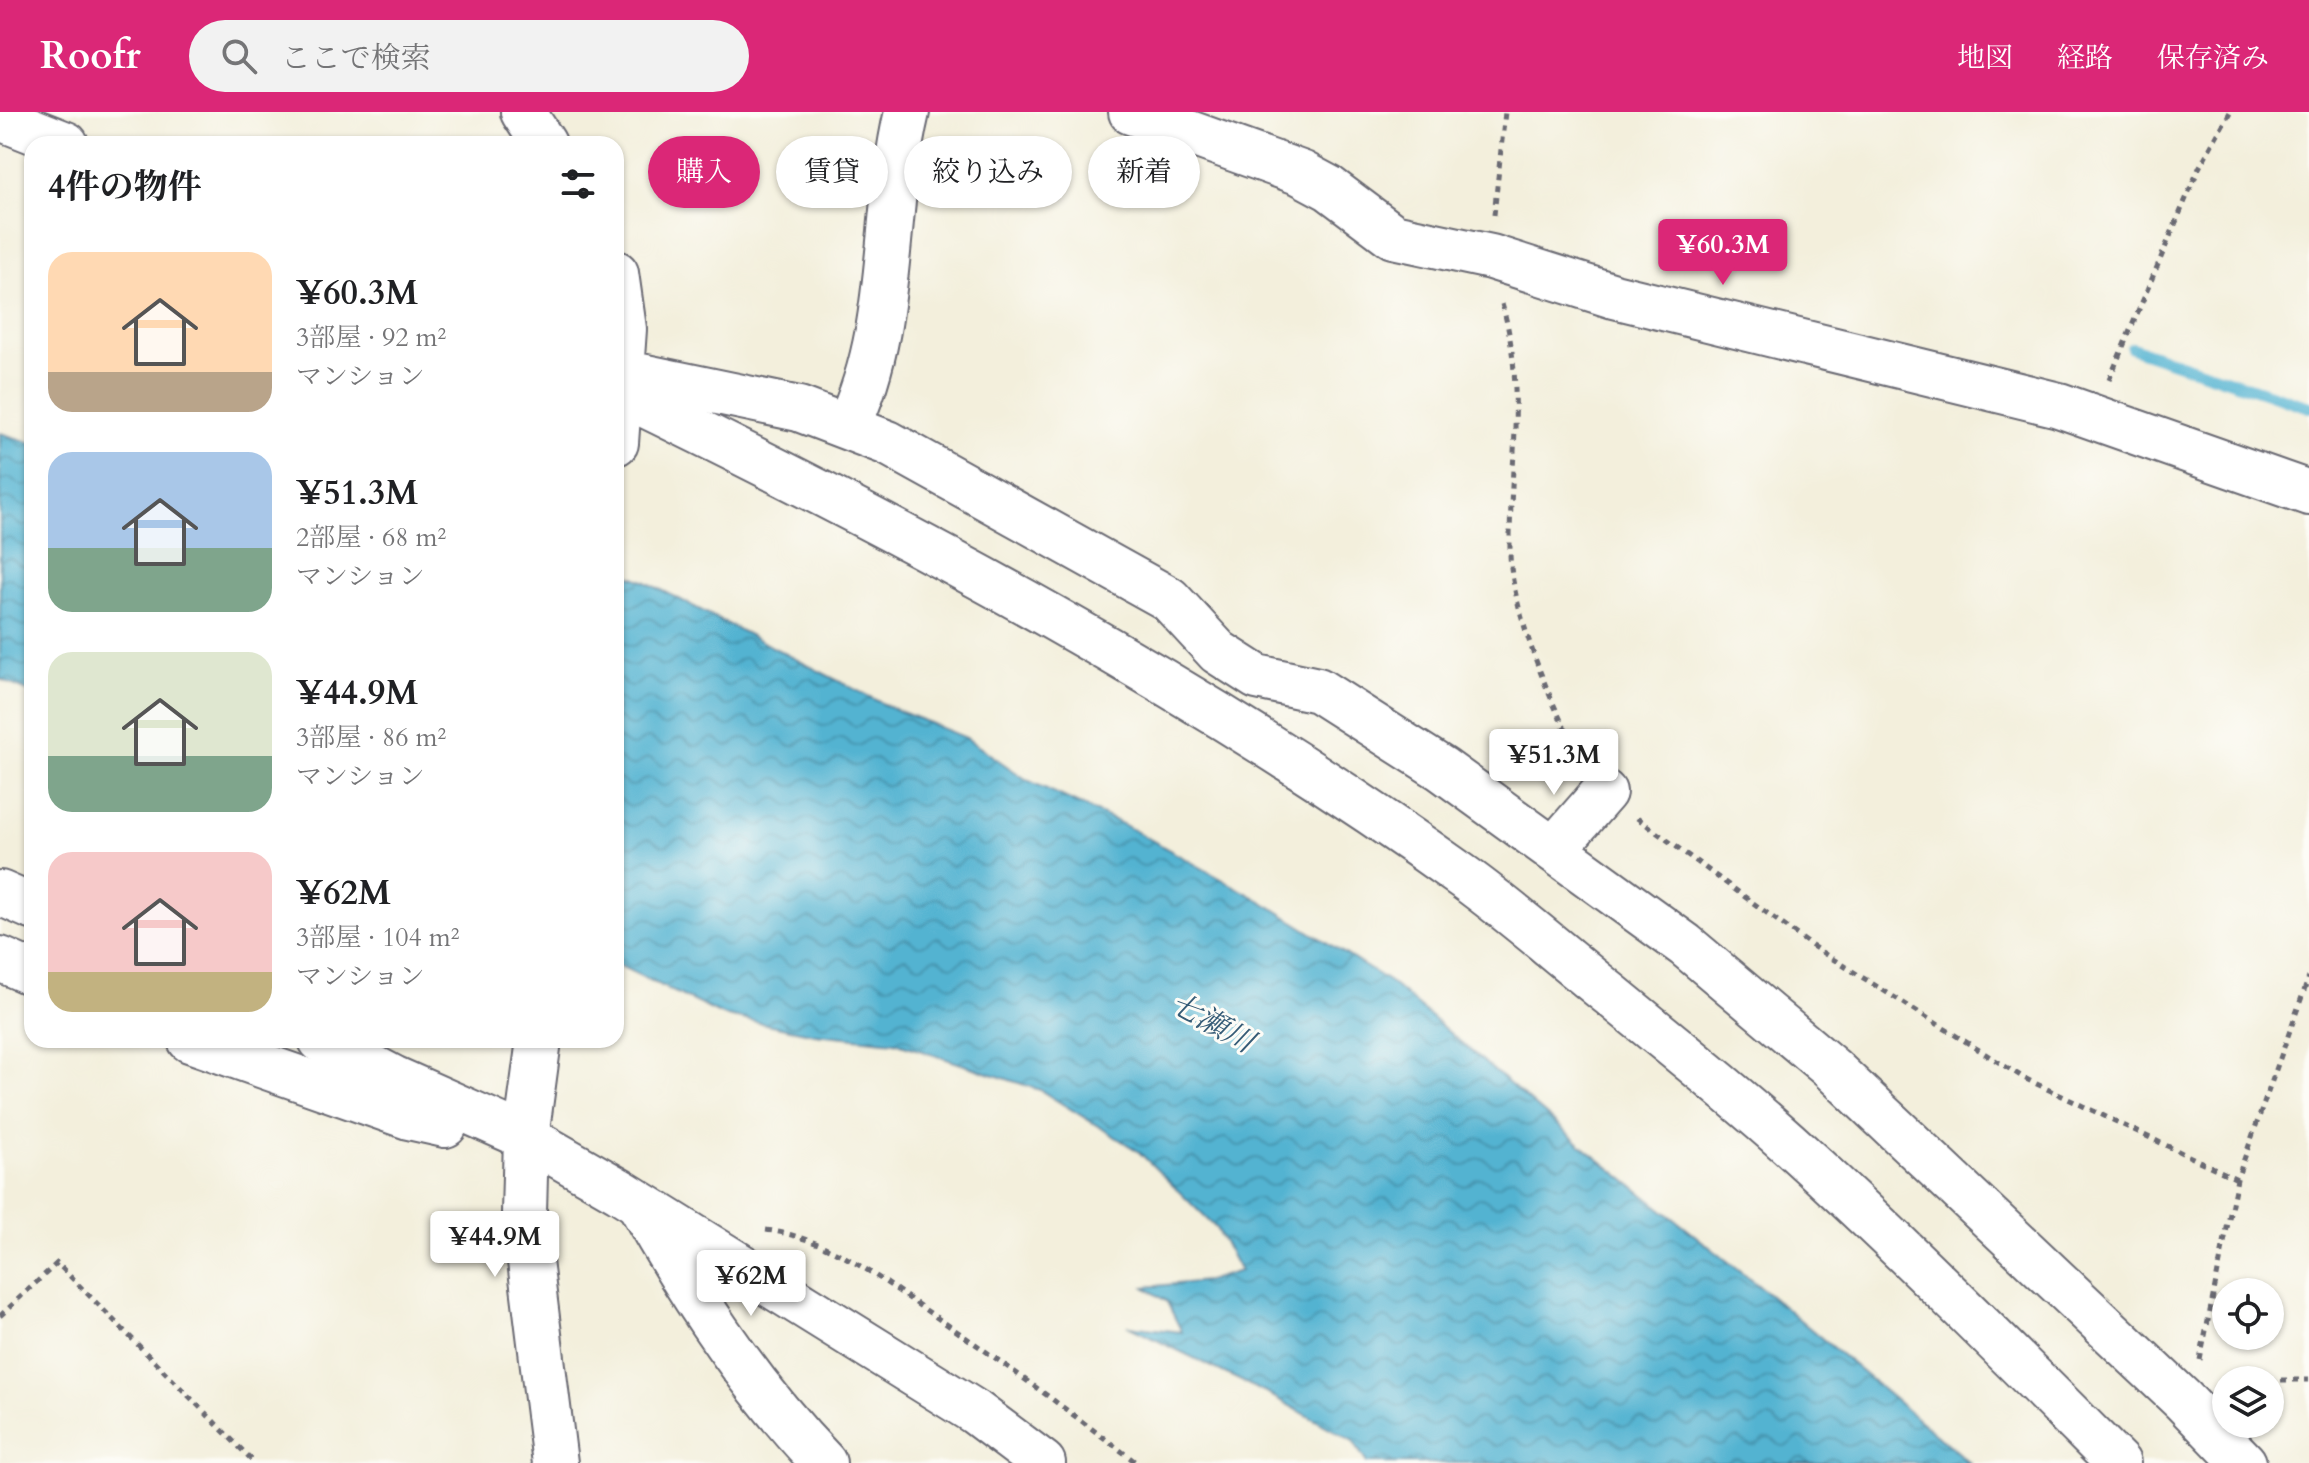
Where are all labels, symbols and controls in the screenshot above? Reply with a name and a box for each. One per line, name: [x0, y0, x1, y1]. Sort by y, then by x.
search box: [189, 20, 749, 92]
text: Roofr: [40, 30, 141, 82]
icon: search: [217, 34, 261, 78]
text: ここで検索: [281, 38, 431, 79]
text: 地図: [1957, 39, 2013, 77]
text: 経路: [2057, 39, 2113, 77]
text: 保存済み: [2157, 39, 2269, 77]
chip: 購入: [648, 136, 760, 208]
chip: 賃貸: [776, 136, 888, 208]
chip: 絞り込み: [904, 136, 1072, 208]
chip: 新着: [1088, 136, 1200, 208]
icon: filters: [556, 162, 600, 206]
text: 4件の物件: [48, 164, 201, 210]
pin: ¥60.3M: [1658, 219, 1788, 287]
text: ¥60.3M: [1676, 227, 1770, 262]
text: ¥60.3M: [296, 270, 418, 316]
icon: home: [112, 284, 208, 380]
text: 3部屋 · 92 m²: [296, 320, 446, 355]
text: マンション: [296, 359, 425, 394]
text: ¥51.3M: [296, 470, 418, 516]
icon: home: [112, 484, 208, 580]
text: 2部屋 · 68 m²: [296, 520, 446, 555]
text: マンション: [296, 559, 425, 594]
text: ¥44.9M: [296, 670, 418, 716]
icon: home: [112, 684, 208, 780]
text: 3部屋 · 86 m²: [296, 720, 446, 755]
pin: ¥51.3M: [1489, 729, 1619, 797]
text: ¥51.3M: [1507, 737, 1601, 772]
text: マンション: [296, 759, 425, 794]
text: ¥62M: [296, 870, 391, 916]
icon: home: [112, 884, 208, 980]
text: 3部屋 · 104 m²: [296, 920, 460, 955]
text: マンション: [296, 959, 425, 994]
water label: 七瀬川: [1163, 983, 1264, 1064]
pin: ¥44.9M: [430, 1211, 560, 1279]
text: ¥44.9M: [448, 1219, 542, 1254]
pin: ¥62M: [704, 1250, 798, 1318]
text: ¥62M: [715, 1258, 787, 1293]
map controls: [2212, 1278, 2284, 1438]
button: locate: [2212, 1278, 2284, 1350]
button: layers: [2212, 1366, 2284, 1438]

